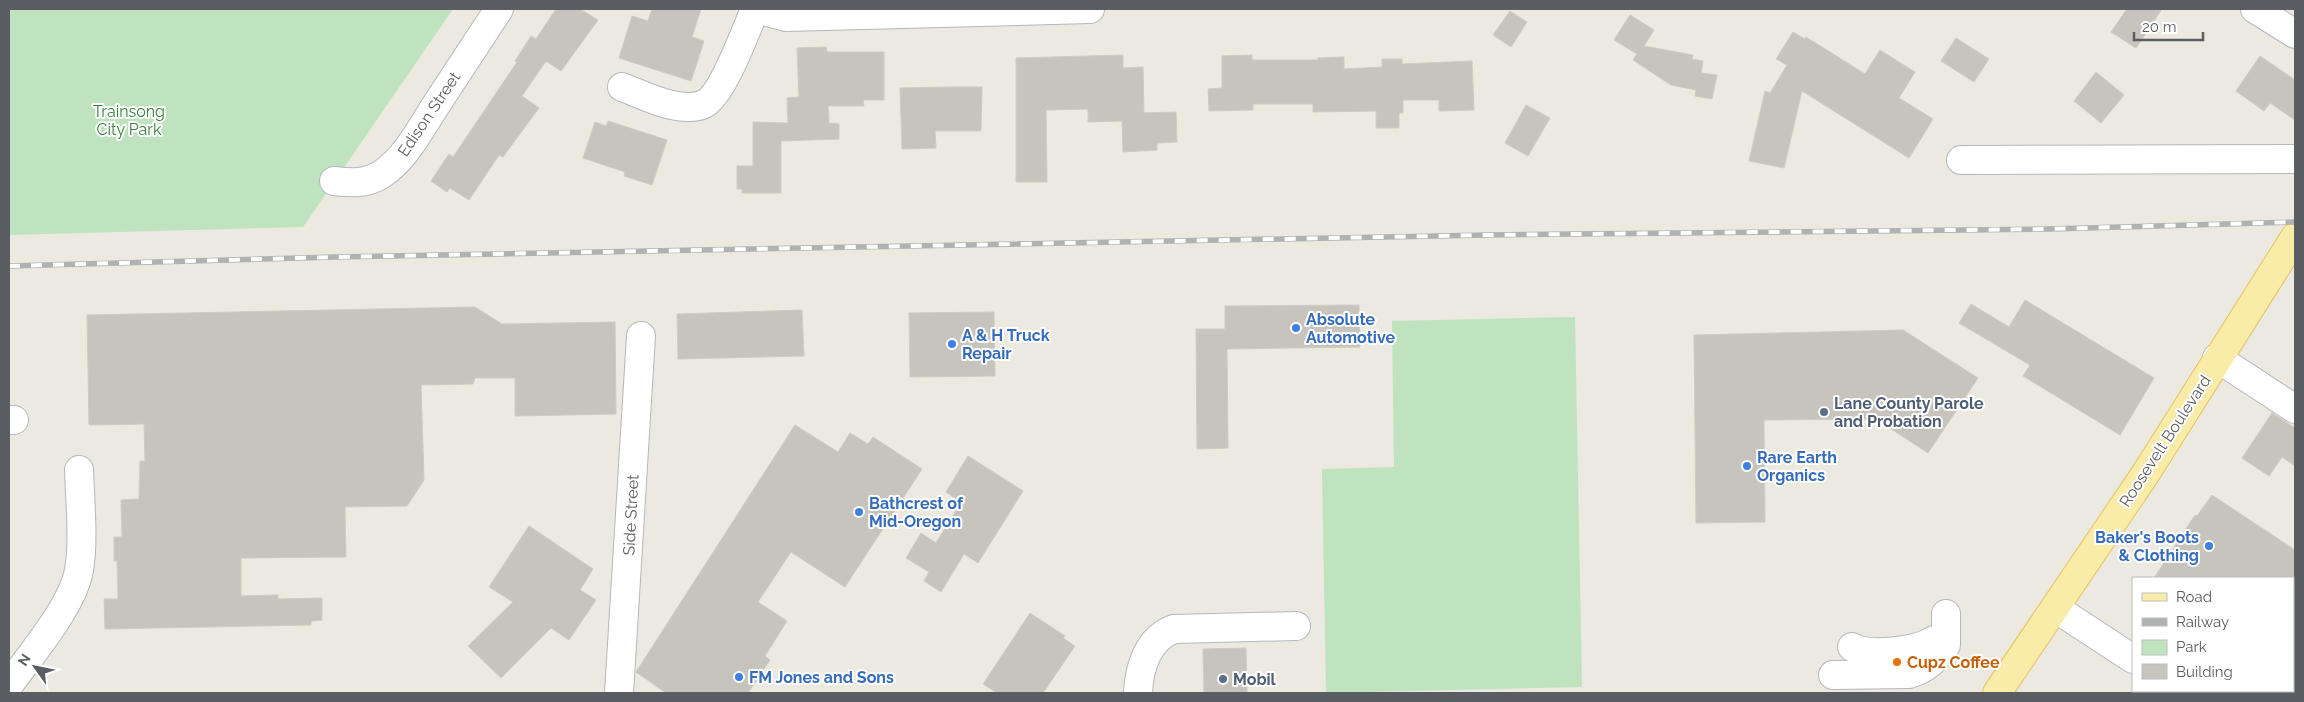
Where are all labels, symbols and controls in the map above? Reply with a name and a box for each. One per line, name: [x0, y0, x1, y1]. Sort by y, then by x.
scale bar: [2134, 10, 2203, 42]
text: 20 m: [2142, 18, 2177, 36]
street label: Edison Street: [394, 68, 465, 160]
park label: Trainsong City Park: [93, 102, 165, 139]
place label: Absolute Automotive: [1306, 310, 1395, 347]
marker: Absolute Automotive: [1290, 322, 1302, 334]
place label: A & H Truck Repair: [962, 326, 1050, 363]
marker: A & H Truck Repair: [946, 338, 958, 350]
street label: Roosevelt Boulevard: [2115, 372, 2215, 510]
place label: Lane County Parole and Probation: [1834, 394, 1984, 431]
marker: Lane County Parole and Probation: [1818, 406, 1830, 418]
place label: Rare Earth Organics: [1757, 448, 1837, 485]
marker: Rare Earth Organics: [1741, 460, 1753, 472]
street label: Side Street: [619, 473, 643, 556]
place label: Bathcrest of Mid-Oregon: [869, 494, 964, 531]
marker: Bathcrest of Mid-Oregon: [853, 506, 865, 518]
place label: Baker's Boots & Clothing: [2095, 528, 2199, 565]
marker: Baker's Boots & Clothing: [2203, 540, 2215, 552]
legend: [2132, 577, 2294, 692]
text: Road: [2176, 588, 2212, 606]
text: Railway: [2176, 613, 2229, 631]
text: Park: [2176, 638, 2207, 656]
north arrow: [10, 642, 60, 692]
text: N: [14, 651, 34, 669]
place label: Cupz Coffee: [1907, 653, 2000, 672]
marker: Cupz Coffee: [1891, 656, 1903, 668]
text: Building: [2176, 663, 2233, 681]
place label: FM Jones and Sons: [749, 668, 894, 687]
place label: Mobil: [1233, 670, 1277, 689]
marker: FM Jones and Sons: [733, 671, 745, 683]
marker: Mobil: [1217, 673, 1229, 685]

